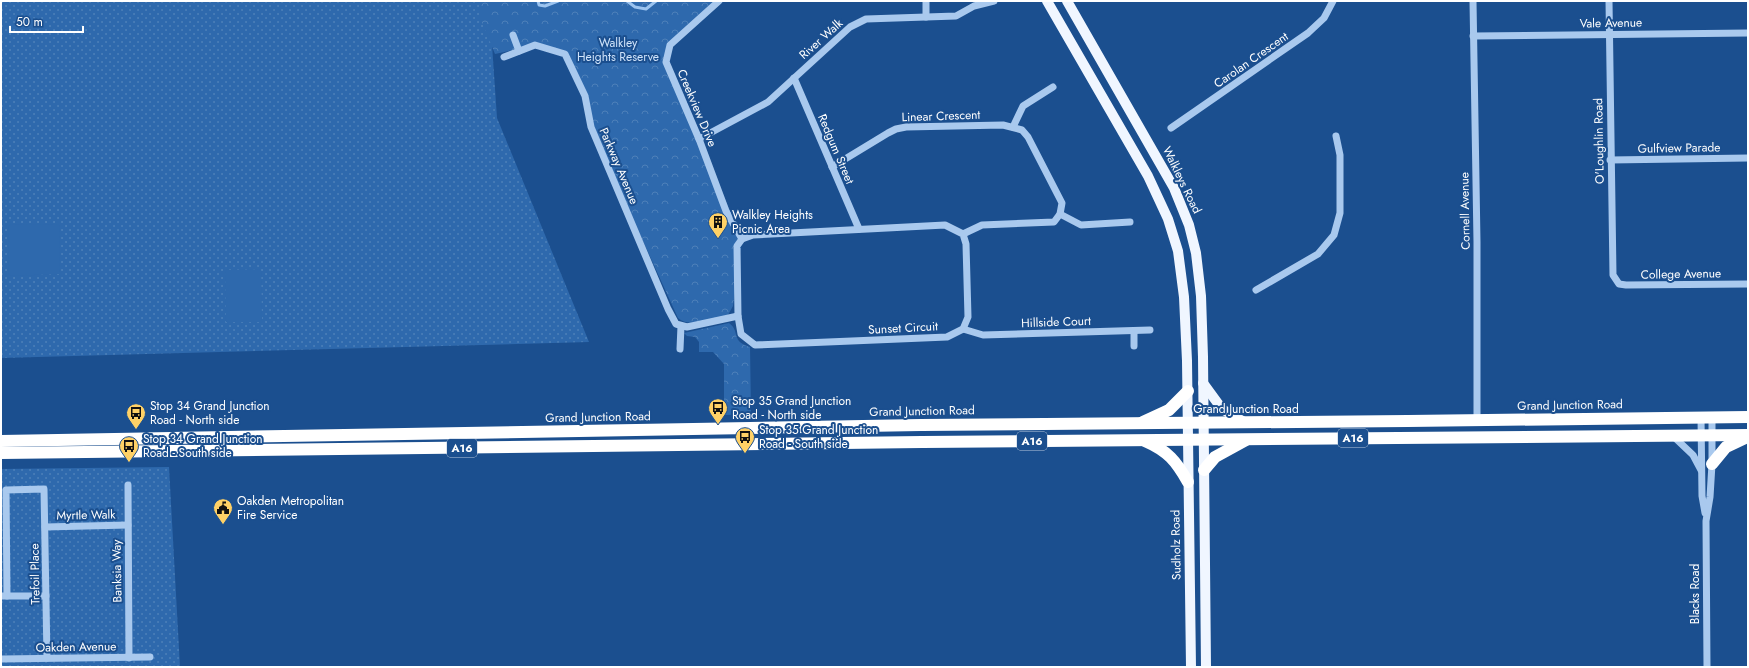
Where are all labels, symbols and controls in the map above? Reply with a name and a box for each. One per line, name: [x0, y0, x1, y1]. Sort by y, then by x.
scale bar: [10, 8, 83, 34]
text: 50 m: [16, 13, 43, 31]
street label: Vale Avenue: [1580, 13, 1642, 33]
street label: River Walk: [795, 14, 847, 64]
street label: Carolan Crescent: [1210, 28, 1292, 92]
park label: Walkley Heights Reserve: [577, 34, 659, 66]
street label: Creekview Drive: [673, 66, 721, 150]
street label: O'Loughlin Road: [1589, 98, 1609, 184]
street label: Linear Crescent: [901, 106, 981, 126]
street label: Redgum Street: [813, 111, 859, 187]
street label: Parkway Avenue: [595, 125, 643, 207]
street label: Gulfview Parade: [1637, 138, 1721, 158]
street label: Walkleys Road: [1158, 143, 1206, 217]
street label: Cornell Avenue: [1455, 172, 1475, 250]
place label: Walkley Heights Picnic Area: [732, 206, 813, 238]
building icon: Walkley Heights Picnic Area: [707, 211, 729, 239]
street label: College Avenue: [1641, 264, 1721, 284]
street label: Hillside Court: [1021, 312, 1091, 332]
street label: Sunset Circuit: [868, 317, 939, 339]
place label: Stop 35 Grand Junction Road - North side: [732, 392, 851, 424]
street label: Grand Junction Road: [1517, 395, 1623, 415]
place label: Stop 34 Grand Junction Road - North side: [150, 397, 270, 429]
bus stop icon: Stop 35 Grand Junction Road - North side: [707, 397, 729, 425]
street label: Grand Junction Road: [1193, 400, 1299, 418]
street label: Grand Junction Road: [869, 401, 975, 421]
bus stop icon: Stop 34 Grand Junction Road - North side: [125, 402, 147, 430]
street label: Grand Junction Road: [545, 407, 651, 427]
place label: Stop 35 Grand Junction Road - South side: [759, 421, 878, 453]
bus stop icon: Stop 35 Grand Junction Road - South side: [734, 426, 756, 454]
road number: A16: [1338, 429, 1368, 447]
place label: Stop 34 Grand Junction Road - South side: [143, 430, 263, 462]
road number: A16: [1017, 432, 1047, 450]
bus stop icon: Stop 34 Grand Junction Road - South side: [118, 435, 140, 463]
road number: A16: [447, 439, 477, 457]
place label: Oakden Metropolitan Fire Service: [237, 492, 344, 524]
public building icon: Oakden Metropolitan Fire Service: [212, 497, 234, 525]
street label: Myrtle Walk: [56, 505, 116, 525]
street label: Sudholz Road: [1166, 510, 1186, 580]
street label: Banksia Way: [107, 539, 127, 603]
street label: Trefoil Place: [25, 543, 45, 605]
street label: Blacks Road: [1686, 564, 1704, 624]
street label: Oakden Avenue: [35, 637, 117, 657]

